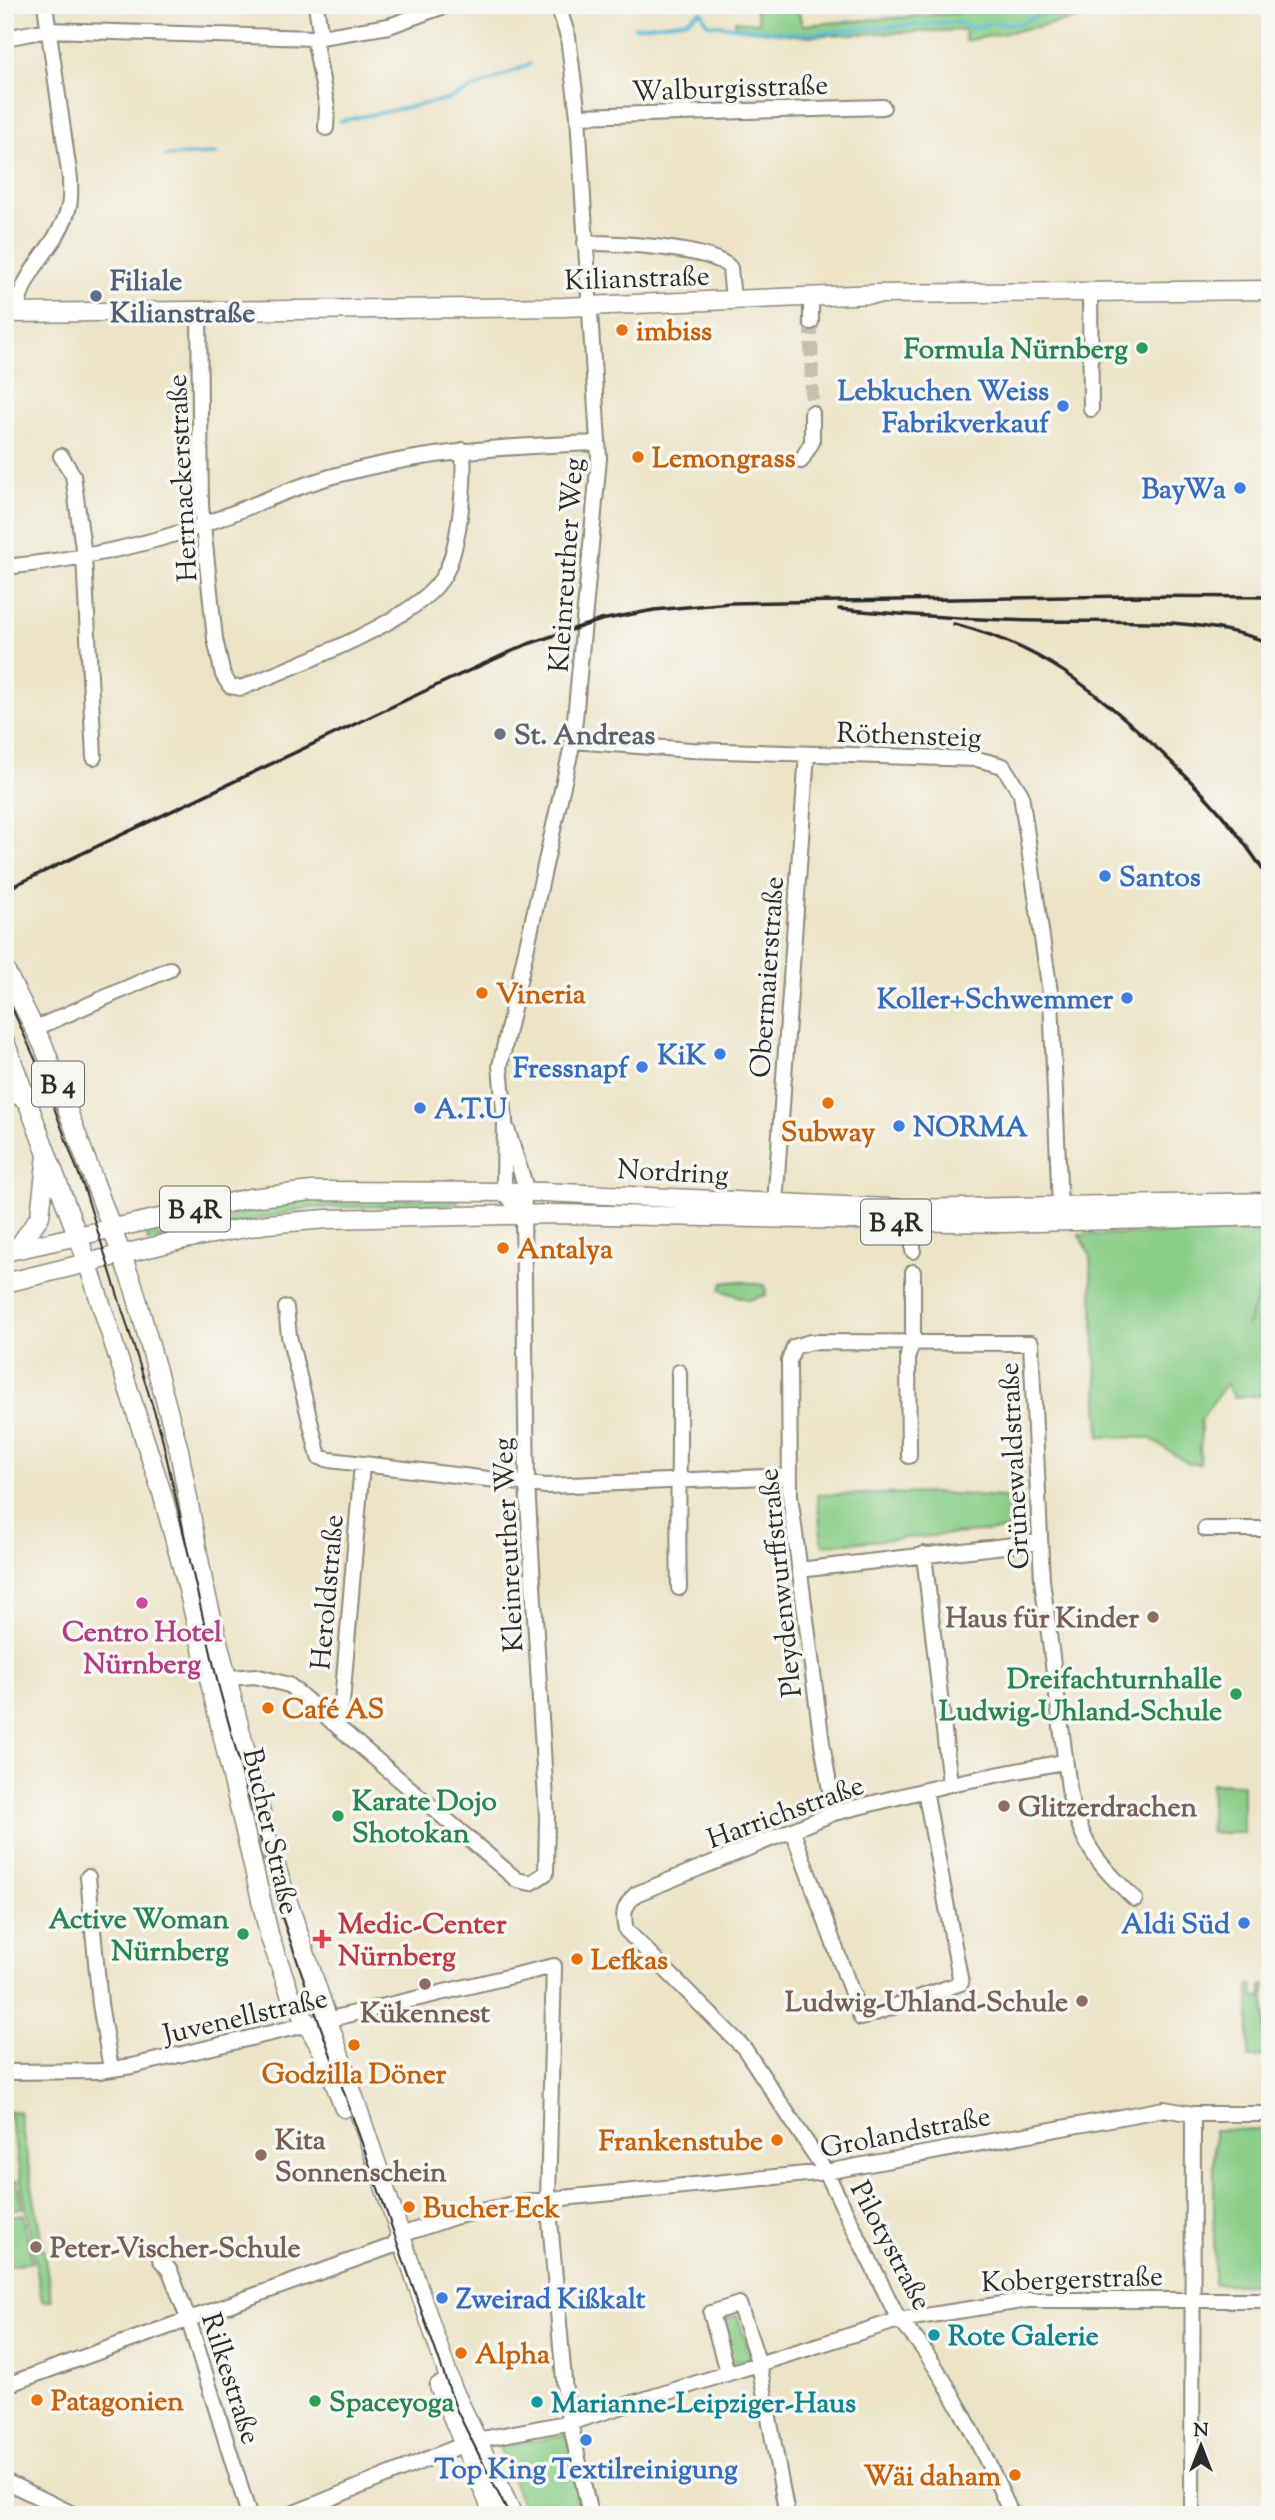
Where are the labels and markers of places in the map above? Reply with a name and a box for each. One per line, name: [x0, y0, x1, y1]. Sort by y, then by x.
place label: Filiale Kilianstraße: [110, 263, 255, 335]
marker: Filiale Kilianstraße: [88, 288, 104, 304]
place label: imbiss: [636, 313, 712, 353]
marker: imbiss: [614, 322, 630, 338]
place label: Formula Nürnberg: [904, 331, 1128, 371]
marker: Formula Nürnberg: [1134, 340, 1150, 356]
place label: Lebkuchen Weiss Fabrikverkauf: [838, 373, 1051, 445]
marker: Lebkuchen Weiss Fabrikverkauf: [1055, 398, 1071, 414]
place label: Lemongrass: [652, 440, 795, 480]
marker: Lemongrass: [630, 449, 646, 465]
place label: BayWa: [1141, 471, 1226, 511]
marker: BayWa: [1232, 480, 1248, 496]
place label: St. Andreas: [514, 717, 655, 757]
marker: St. Andreas: [492, 726, 508, 742]
place label: Santos: [1119, 859, 1201, 899]
marker: Santos: [1097, 868, 1113, 884]
place label: Vineria: [496, 976, 586, 1016]
place label: Koller+Schwemmer: [877, 981, 1113, 1021]
marker: Vineria: [474, 985, 490, 1001]
marker: Koller+Schwemmer: [1119, 990, 1135, 1006]
place label: KiK: [658, 1037, 707, 1077]
marker: KiK: [712, 1046, 728, 1062]
place label: Fressnapf: [513, 1050, 630, 1090]
marker: Fressnapf: [634, 1059, 650, 1075]
place label: A.T.U: [434, 1091, 507, 1131]
marker: Subway: [820, 1095, 836, 1111]
marker: A.T.U: [412, 1100, 428, 1116]
place label: NORMA: [913, 1109, 1028, 1149]
place label: Subway: [781, 1114, 875, 1154]
marker: NORMA: [891, 1118, 907, 1134]
place label: Antalya: [517, 1231, 613, 1271]
marker: Antalya: [495, 1240, 511, 1256]
marker: Centro Hotel Nürnberg: [134, 1595, 150, 1611]
place label: Haus für Kinder: [945, 1600, 1139, 1640]
marker: Haus für Kinder: [1145, 1609, 1161, 1625]
place label: Centro Hotel Nürnberg: [62, 1614, 222, 1686]
place label: Dreifachturnhalle Ludwig-Uhland-Schule: [939, 1661, 1222, 1733]
marker: Dreifachturnhalle Ludwig-Uhland-Schule: [1228, 1686, 1244, 1702]
place label: Café AS: [282, 1691, 384, 1731]
marker: Café AS: [260, 1700, 276, 1716]
place label: Karate Dojo Shotokan: [352, 1783, 497, 1855]
place label: Glitzerdrachen: [1018, 1789, 1198, 1829]
marker: Glitzerdrachen: [996, 1798, 1012, 1814]
marker: Karate Dojo Shotokan: [330, 1808, 346, 1824]
place label: Active Woman Nürnberg: [49, 1901, 229, 1973]
place label: Medic-Center Nürnberg: [338, 1906, 507, 1978]
place label: Aldi Süd: [1121, 1906, 1230, 1946]
marker: Aldi Süd: [1236, 1915, 1252, 1931]
marker: Active Woman Nürnberg: [235, 1926, 251, 1942]
marker: Medic-Center Nürnberg: [312, 1929, 332, 1949]
place label: Lefkas: [591, 1942, 668, 1982]
marker: Lefkas: [569, 1951, 585, 1967]
marker: Kükennest: [417, 1976, 433, 1992]
place label: Ludwig-Uhland-Schule: [785, 1984, 1068, 2024]
marker: Ludwig-Uhland-Schule: [1074, 1993, 1090, 2009]
place label: Kükennest: [360, 1995, 490, 2035]
marker: Godzilla Döner: [346, 2037, 362, 2053]
place label: Godzilla Döner: [262, 2056, 447, 2096]
place label: Kita Sonnenschein: [275, 2122, 447, 2194]
place label: Frankenstube: [599, 2123, 763, 2163]
marker: Frankenstube: [769, 2132, 785, 2148]
marker: Kita Sonnenschein: [253, 2147, 269, 2163]
place label: Bucher Eck: [423, 2190, 560, 2230]
marker: Bucher Eck: [401, 2199, 417, 2215]
place label: Peter-Vischer-Schule: [50, 2230, 300, 2270]
marker: Peter-Vischer-Schule: [28, 2239, 44, 2255]
place label: Zweirad Kißkalt: [456, 2281, 646, 2321]
marker: Zweirad Kißkalt: [434, 2290, 450, 2306]
place label: Rote Galerie: [948, 2318, 1099, 2358]
marker: Rote Galerie: [926, 2327, 942, 2343]
place label: Alpha: [475, 2336, 550, 2376]
marker: Alpha: [453, 2345, 469, 2361]
place label: Patagonien: [51, 2383, 184, 2423]
place label: Spaceyoga: [329, 2384, 454, 2424]
place label: Marianne-Leipziger-Haus: [551, 2385, 856, 2425]
marker: Patagonien: [29, 2392, 45, 2408]
marker: Spaceyoga: [307, 2393, 323, 2409]
marker: Marianne-Leipziger-Haus: [529, 2394, 545, 2410]
marker: Top King Textilreinigung: [578, 2432, 594, 2448]
place label: Top King Textilreinigung: [434, 2451, 738, 2491]
place label: Wäi daham: [863, 2458, 1002, 2498]
marker: Wäi daham: [1007, 2467, 1023, 2483]

